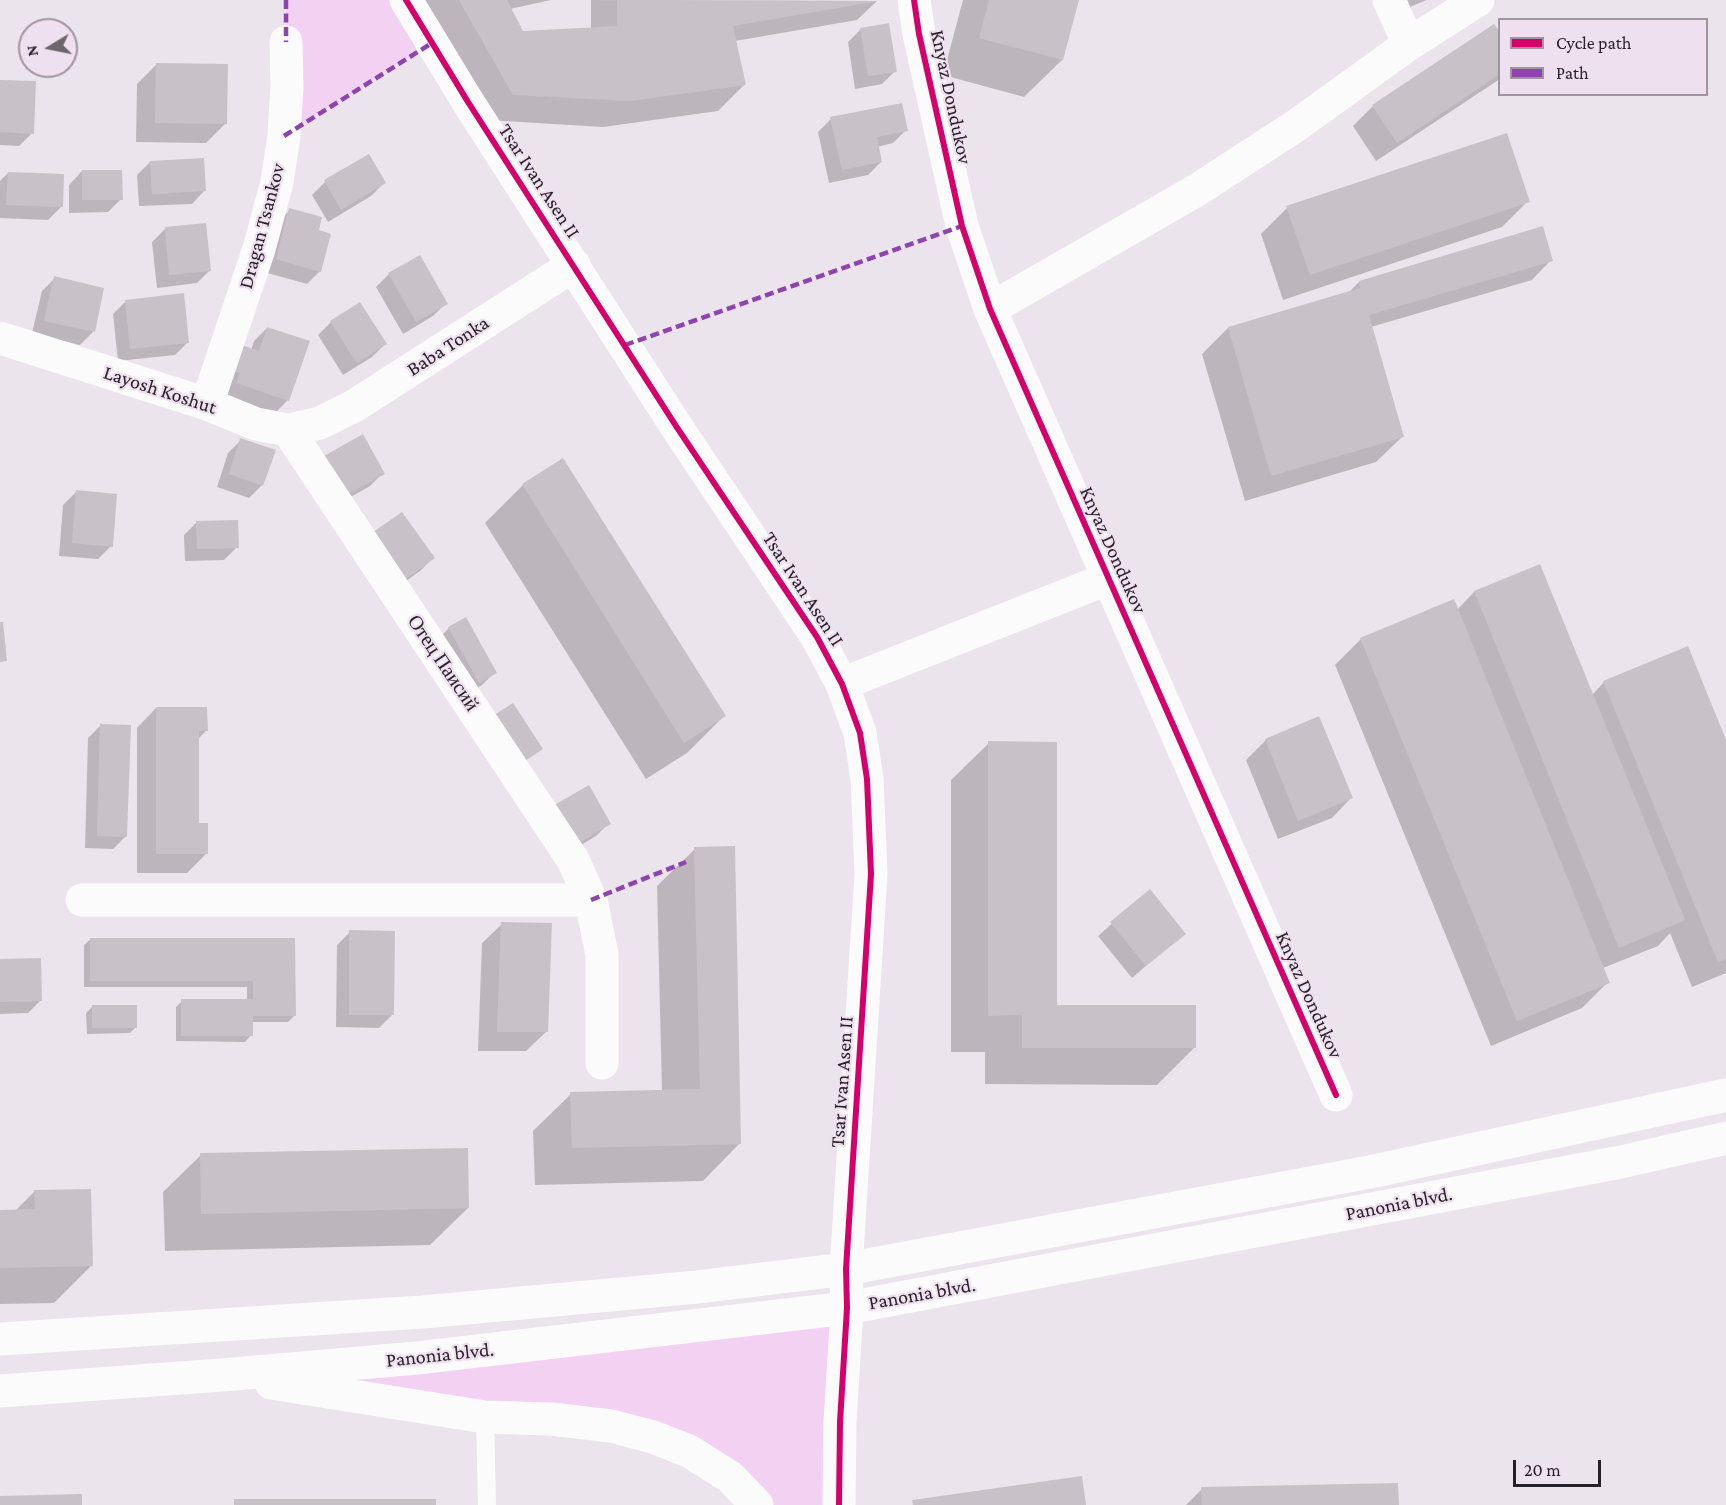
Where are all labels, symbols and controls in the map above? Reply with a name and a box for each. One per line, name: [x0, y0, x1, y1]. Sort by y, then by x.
north arrow: [18, 18, 78, 78]
legend: [1498, 18, 1708, 96]
street label: Knyaz Dondukov: [925, 28, 977, 166]
text: Cycle path: [1556, 33, 1631, 53]
text: N: [22, 44, 41, 58]
text: Path: [1556, 63, 1589, 83]
street label: Tsar Ivan Asen II: [493, 119, 585, 243]
street label: Dragan Tsankov: [234, 161, 290, 291]
street label: Baba Tonka: [402, 311, 494, 381]
street label: Layosh Koshut: [100, 360, 220, 420]
street label: Knyaz Dondukov: [1074, 483, 1152, 617]
street label: Tsar Ivan Asen II: [757, 527, 849, 651]
street label: Отец Паисий: [402, 610, 484, 716]
street label: Knyaz Dondukov: [1270, 928, 1348, 1062]
street label: Tsar Ivan Asen II: [825, 1016, 859, 1148]
street label: Panonia blvd.: [1344, 1182, 1454, 1226]
street label: Panonia blvd.: [867, 1273, 977, 1315]
street label: Panonia blvd.: [385, 1337, 495, 1373]
scale bar: [1516, 1448, 1604, 1486]
text: 20 m: [1524, 1460, 1561, 1480]

